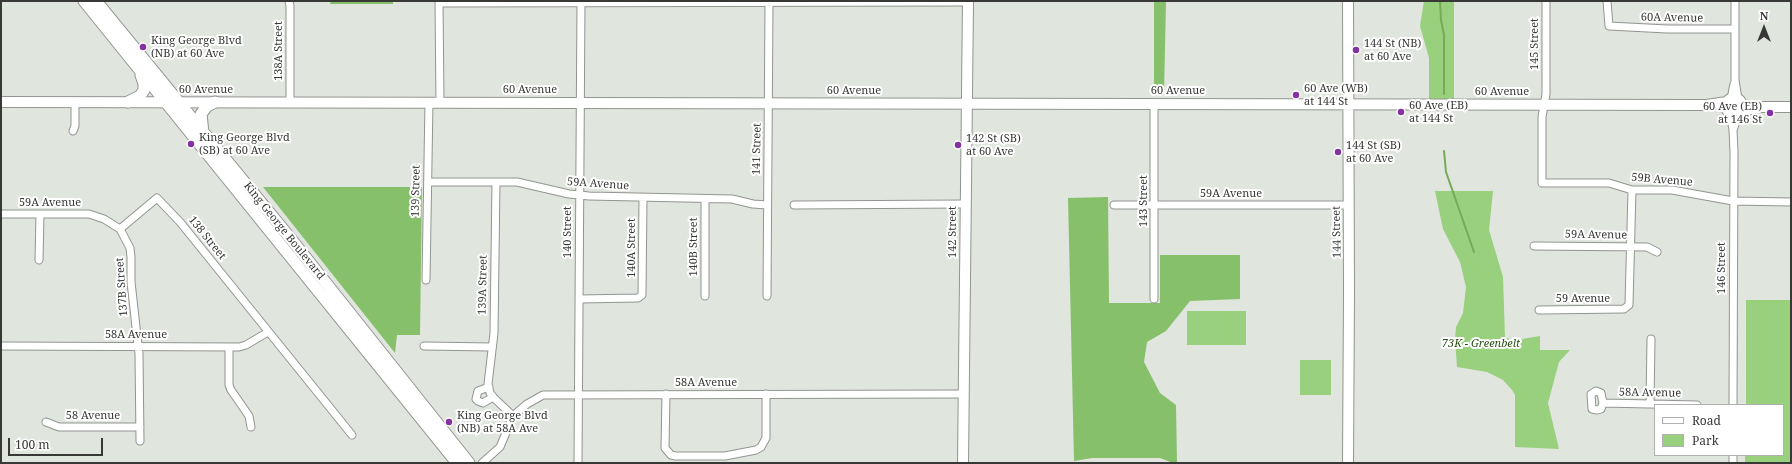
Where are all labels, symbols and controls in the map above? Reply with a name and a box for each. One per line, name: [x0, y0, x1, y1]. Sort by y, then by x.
north arrow: [1744, 8, 1784, 48]
text: N: [1760, 8, 1768, 23]
street label: 60A Avenue: [1641, 11, 1703, 25]
street label: 145 Street: [1528, 18, 1542, 70]
street label: 138A Street: [272, 21, 286, 81]
place label: King George Blvd (NB) at 60 Ave: [151, 34, 242, 60]
place label: 144 St (NB) at 60 Ave: [1364, 37, 1421, 63]
marker: King George Blvd (NB) at 60 Ave: [138, 42, 148, 52]
marker: 144 St (NB) at 60 Ave: [1351, 45, 1361, 55]
place label: 60 Ave (WB) at 144 St: [1304, 82, 1368, 108]
street label: 60 Avenue: [179, 83, 233, 97]
street label: 60 Avenue: [503, 83, 557, 97]
street label: 60 Avenue: [827, 84, 881, 98]
street label: 60 Avenue: [1151, 84, 1205, 98]
street label: 60 Avenue: [1475, 85, 1529, 99]
marker: 60 Ave (WB) at 144 St: [1291, 90, 1301, 100]
place label: 60 Ave (EB) at 144 St: [1409, 99, 1468, 125]
place label: 60 Ave (EB) at 146 St: [1703, 100, 1762, 126]
marker: 60 Ave (EB) at 144 St: [1396, 107, 1406, 117]
marker: 60 Ave (EB) at 146 St: [1765, 108, 1775, 118]
street label: 141 Street: [750, 123, 764, 175]
place label: King George Blvd (SB) at 60 Ave: [199, 131, 290, 157]
place label: 142 St (SB) at 60 Ave: [966, 132, 1021, 158]
marker: King George Blvd (SB) at 60 Ave: [186, 139, 196, 149]
place label: 144 St (SB) at 60 Ave: [1346, 139, 1401, 165]
marker: 142 St (SB) at 60 Ave: [953, 140, 963, 150]
marker: 144 St (SB) at 60 Ave: [1333, 147, 1343, 157]
street label: 139 Street: [409, 165, 423, 217]
street label: 59B Avenue: [1631, 171, 1693, 189]
street label: 59A Avenue: [567, 175, 629, 193]
street label: 143 Street: [1137, 175, 1151, 227]
street label: King George Boulevard: [241, 180, 327, 282]
street label: 59A Avenue: [1200, 187, 1262, 201]
street label: 59A Avenue: [19, 196, 81, 210]
street label: 140 Street: [561, 206, 575, 258]
street label: 142 Street: [946, 206, 960, 258]
street label: 144 Street: [1330, 206, 1344, 258]
street label: 138 Street: [186, 214, 228, 262]
street label: 140B Street: [687, 217, 701, 277]
street label: 140A Street: [625, 218, 639, 278]
street label: 59A Avenue: [1565, 228, 1627, 242]
street label: 146 Street: [1715, 242, 1729, 294]
street label: 139A Street: [476, 255, 490, 315]
street label: 137B Street: [113, 257, 131, 317]
street label: 59 Avenue: [1556, 292, 1610, 306]
street label: 58A Avenue: [105, 328, 167, 342]
park label: 73K - Greenbelt: [1442, 337, 1520, 351]
street label: 58A Avenue: [675, 376, 737, 390]
street label: 58A Avenue: [1619, 386, 1681, 400]
legend: [1654, 404, 1784, 456]
street label: 58 Avenue: [66, 409, 120, 423]
place label: King George Blvd (NB) at 58A Ave: [457, 409, 548, 435]
text: Road: [1692, 412, 1721, 429]
marker: King George Blvd (NB) at 58A Ave: [444, 417, 454, 427]
scale bar: [10, 430, 105, 456]
text: Park: [1692, 432, 1719, 449]
text: 100 m: [15, 436, 50, 453]

